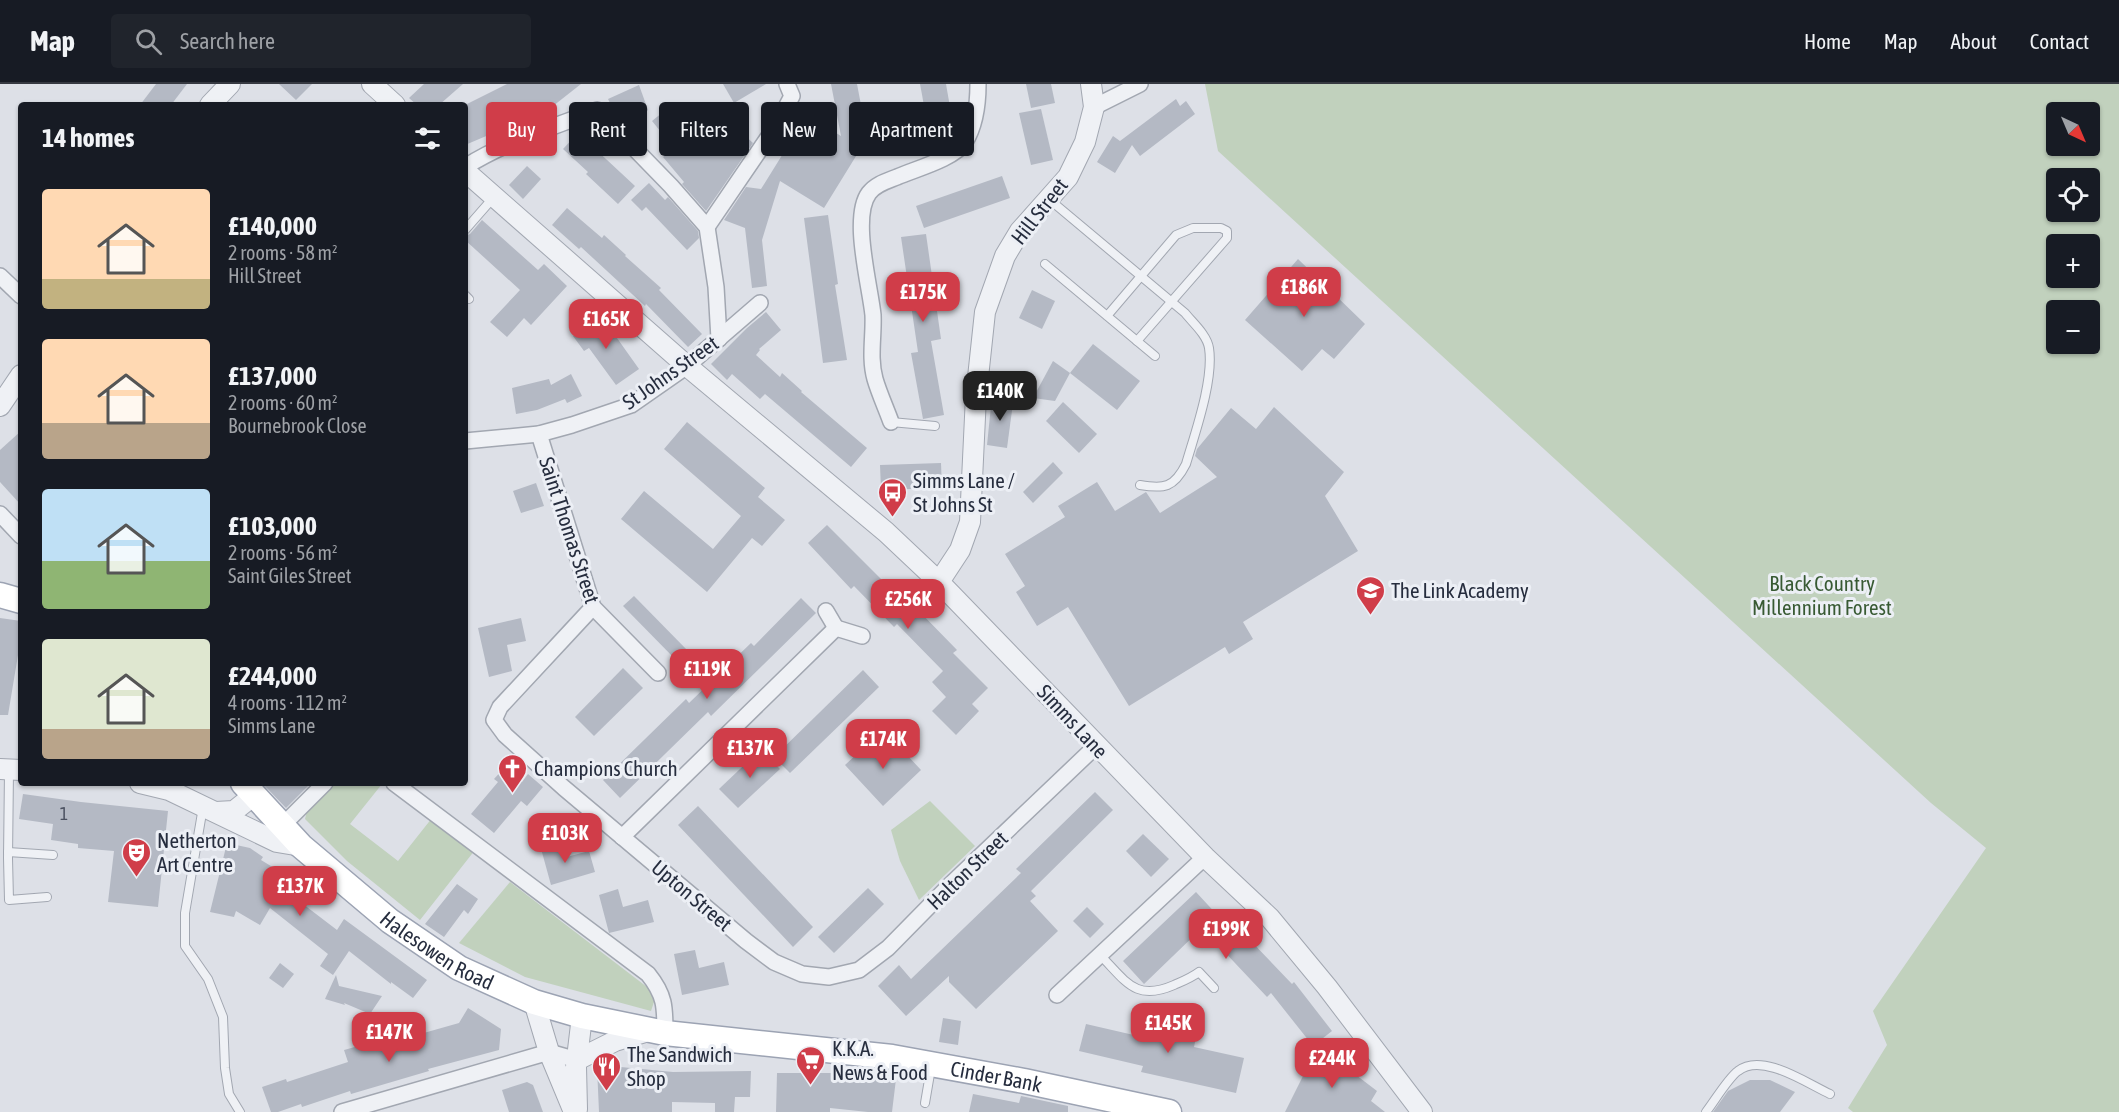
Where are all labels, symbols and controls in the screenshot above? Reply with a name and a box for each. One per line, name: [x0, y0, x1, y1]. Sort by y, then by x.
search box: [111, 14, 531, 68]
text: Map: [30, 25, 75, 57]
icon: search: [132, 25, 165, 58]
text: Search here: [180, 28, 275, 54]
text: Home: [1804, 29, 1851, 53]
text: Map: [1884, 29, 1918, 53]
text: About: [1951, 29, 1997, 53]
text: Contact: [2030, 29, 2089, 53]
chip: Buy: [486, 102, 557, 156]
chip: Rent: [569, 102, 647, 156]
chip: Filters: [659, 102, 749, 156]
chip: New: [761, 102, 837, 156]
chip: Apartment: [849, 102, 974, 156]
north arrow: [2046, 102, 2100, 156]
map controls: [2046, 102, 2100, 354]
icon: filters: [411, 122, 444, 155]
text: 14 homes: [42, 123, 135, 153]
button: locate: [2046, 168, 2100, 222]
street label: Hill Street: [1006, 173, 1072, 249]
text: £140,000: [228, 211, 317, 241]
icon: home: [90, 213, 162, 285]
button: +: [2046, 234, 2100, 288]
text: 2 rooms · 58 m²: [228, 241, 338, 264]
text: Hill Street: [228, 264, 301, 287]
pin: £186K: [1262, 267, 1346, 318]
pin: £175K: [881, 272, 965, 323]
text: £186K: [1281, 275, 1327, 298]
text: £175K: [900, 280, 946, 303]
pin: £165K: [564, 299, 648, 350]
button: −: [2046, 300, 2100, 354]
text: £165K: [583, 307, 629, 330]
street label: St Johns Street: [618, 330, 722, 414]
text: £137,000: [228, 361, 317, 391]
icon: home: [90, 363, 162, 435]
pin: £140K: [958, 371, 1042, 422]
text: £140K: [977, 379, 1023, 402]
text: 2 rooms · 60 m²: [228, 391, 338, 414]
text: Bournebrook Close: [228, 414, 367, 437]
street label: Saint Thomas Street: [535, 454, 605, 606]
place label: Simms Lane / St Johns St: [913, 468, 1015, 516]
bus stop icon: Simms Lane / St Johns St: [876, 476, 908, 518]
text: £103,000: [228, 511, 317, 541]
icon: home: [90, 513, 162, 585]
text: 2 rooms · 56 m²: [228, 541, 338, 564]
text: Saint Giles Street: [228, 564, 352, 587]
park label: Black Country Millennium Forest: [1752, 571, 1892, 619]
school or university icon: The Link Academy: [1354, 574, 1386, 616]
place label: The Link Academy: [1391, 578, 1529, 602]
pin: £256K: [866, 579, 950, 630]
text: £256K: [885, 587, 931, 610]
pin: £119K: [665, 649, 749, 700]
text: £119K: [684, 657, 730, 680]
text: £244,000: [228, 661, 317, 691]
icon: home: [90, 663, 162, 735]
street label: Simms Lane: [1033, 679, 1113, 763]
text: 4 rooms · 112 m²: [228, 691, 347, 714]
text: Simms Lane: [228, 714, 315, 737]
pin: £174K: [841, 719, 925, 770]
text: £174K: [860, 727, 906, 750]
pin: £137K: [708, 728, 792, 779]
text: £137K: [727, 736, 773, 759]
church icon: Champions Church: [497, 752, 529, 794]
place label: Champions Church: [534, 756, 678, 780]
house number: 1: [60, 803, 68, 824]
pin: £103K: [523, 813, 607, 864]
text: £103K: [542, 821, 588, 844]
street label: Halton Street: [922, 826, 1012, 914]
place label: Netherton Art Centre: [157, 828, 237, 876]
theatre icon: Netherton Art Centre: [120, 836, 152, 878]
street label: Upton Street: [647, 855, 737, 935]
pin: £137K: [258, 866, 342, 917]
text: £137K: [277, 874, 323, 897]
street label: Halesowen Road: [376, 906, 498, 994]
pin: £199K: [1184, 909, 1268, 960]
text: £199K: [1203, 917, 1249, 940]
pin: £145K: [1126, 1003, 1210, 1054]
text: £145K: [1145, 1011, 1191, 1034]
pin: £147K: [347, 1012, 431, 1063]
text: £147K: [366, 1020, 412, 1043]
place label: K.K.A. News & Food: [832, 1036, 928, 1084]
pin: £244K: [1290, 1038, 1374, 1089]
place label: The Sandwich Shop: [627, 1042, 732, 1090]
supermarket icon: K.K.A. News & Food: [795, 1044, 827, 1086]
text: £244K: [1309, 1046, 1355, 1069]
restaurant icon: The Sandwich Shop: [590, 1050, 622, 1092]
street label: Cinder Bank: [949, 1056, 1044, 1097]

